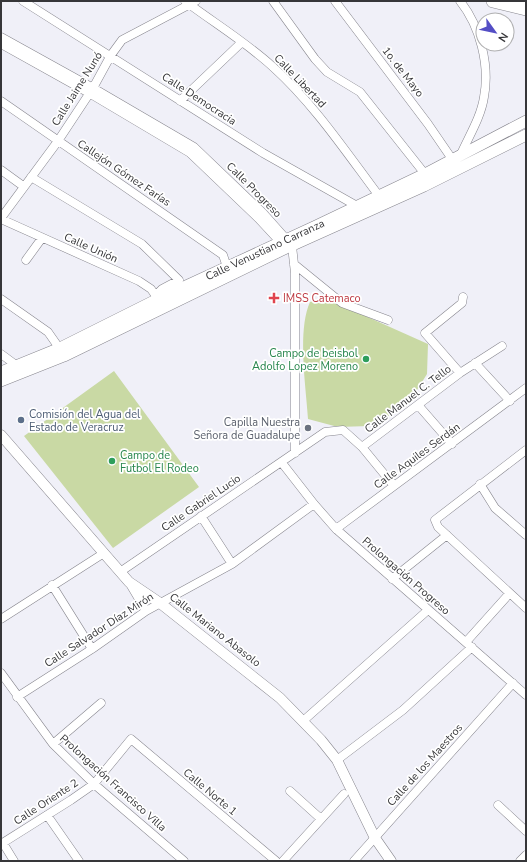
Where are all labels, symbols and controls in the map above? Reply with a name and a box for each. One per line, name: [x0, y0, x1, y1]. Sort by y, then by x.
north arrow: [475, 12, 515, 52]
text: N: [494, 30, 511, 45]
street label: 1o. de Mayo: [379, 44, 427, 100]
street label: Calle Jaime Nunó: [48, 49, 106, 129]
street label: Calle Libertad: [271, 51, 329, 111]
street label: Calle Democracia: [159, 69, 239, 129]
street label: Callejón Gómez Farías: [74, 136, 174, 210]
street label: Calle Progreso: [223, 159, 285, 221]
street label: Calle Venustiano Carranza: [203, 216, 327, 284]
street label: Calle Unión: [62, 229, 120, 267]
place label: IMSS Catemaco: [283, 291, 361, 306]
marker: IMSS Catemaco: [268, 292, 280, 304]
place label: Campo de beisbol Adolfo Lopez Moreno: [252, 346, 359, 374]
marker: Campo de beisbol Adolfo Lopez Moreno: [361, 354, 371, 364]
street label: Calle Manuel C. Tello: [362, 361, 454, 437]
place label: Comisión del Agua del Estado de Veracruz: [29, 407, 141, 435]
marker: Comisión del Agua del Estado de Veracruz: [16, 415, 26, 425]
place label: Capilla Nuestra Señora de Guadalupe: [193, 415, 300, 443]
street label: Calle Aquiles Serdán: [371, 420, 463, 492]
marker: Capilla Nuestra Señora de Guadalupe: [303, 423, 313, 433]
place label: Campo de Futbol El Rodeo: [120, 448, 199, 476]
marker: Campo de Futbol El Rodeo: [107, 456, 117, 466]
street label: Calle Gabriel Lucio: [158, 471, 244, 535]
street label: Prolongación Progreso: [359, 534, 453, 618]
street label: Calle Salvador Díaz Mirón: [42, 589, 156, 671]
street label: Calle Mariano Abasolo: [166, 590, 264, 670]
street label: Calle de los Maestros: [384, 721, 466, 809]
street label: Prolongación Francisco Villa: [56, 731, 170, 835]
street label: Calle Norte 1: [180, 765, 240, 819]
street label: Calle Oriente 2: [11, 775, 81, 829]

